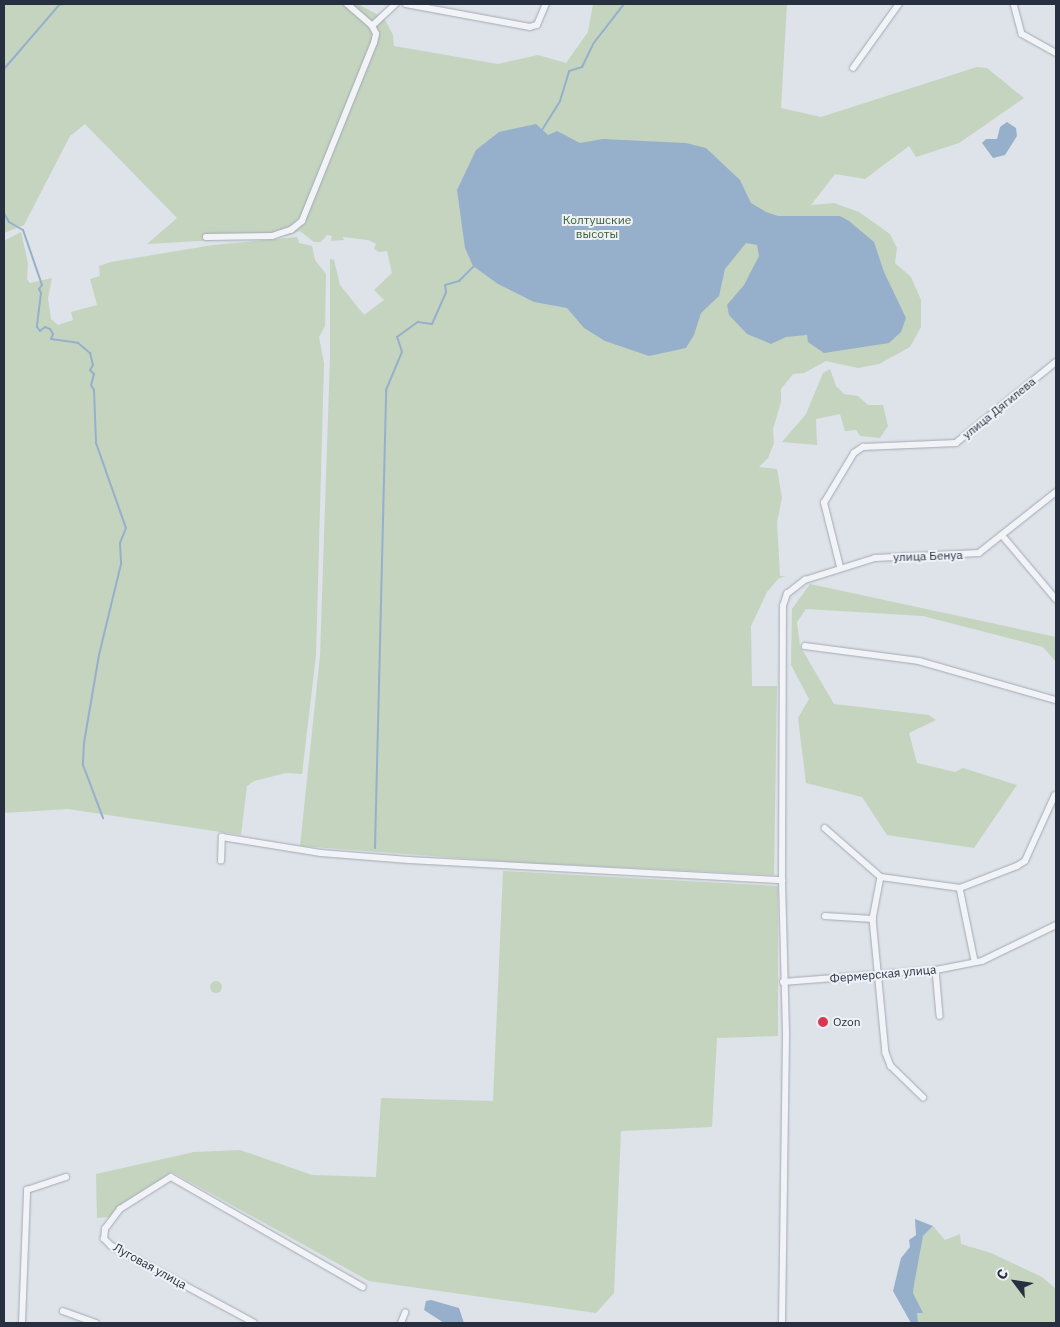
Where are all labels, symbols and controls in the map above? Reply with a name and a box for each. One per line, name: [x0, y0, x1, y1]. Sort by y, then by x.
park label: Колтушские высоты: [563, 213, 631, 241]
street label: улица Дягилева: [960, 374, 1038, 442]
street label: улица Бенуа: [893, 548, 963, 564]
street label: Фермерская улица: [829, 962, 937, 986]
place label: Ozon: [833, 1015, 860, 1029]
marker: Ozon: [817, 1016, 829, 1028]
street label: Луговая улица: [111, 1240, 189, 1292]
north arrow: [990, 1257, 1040, 1307]
text: С: [992, 1266, 1012, 1283]

